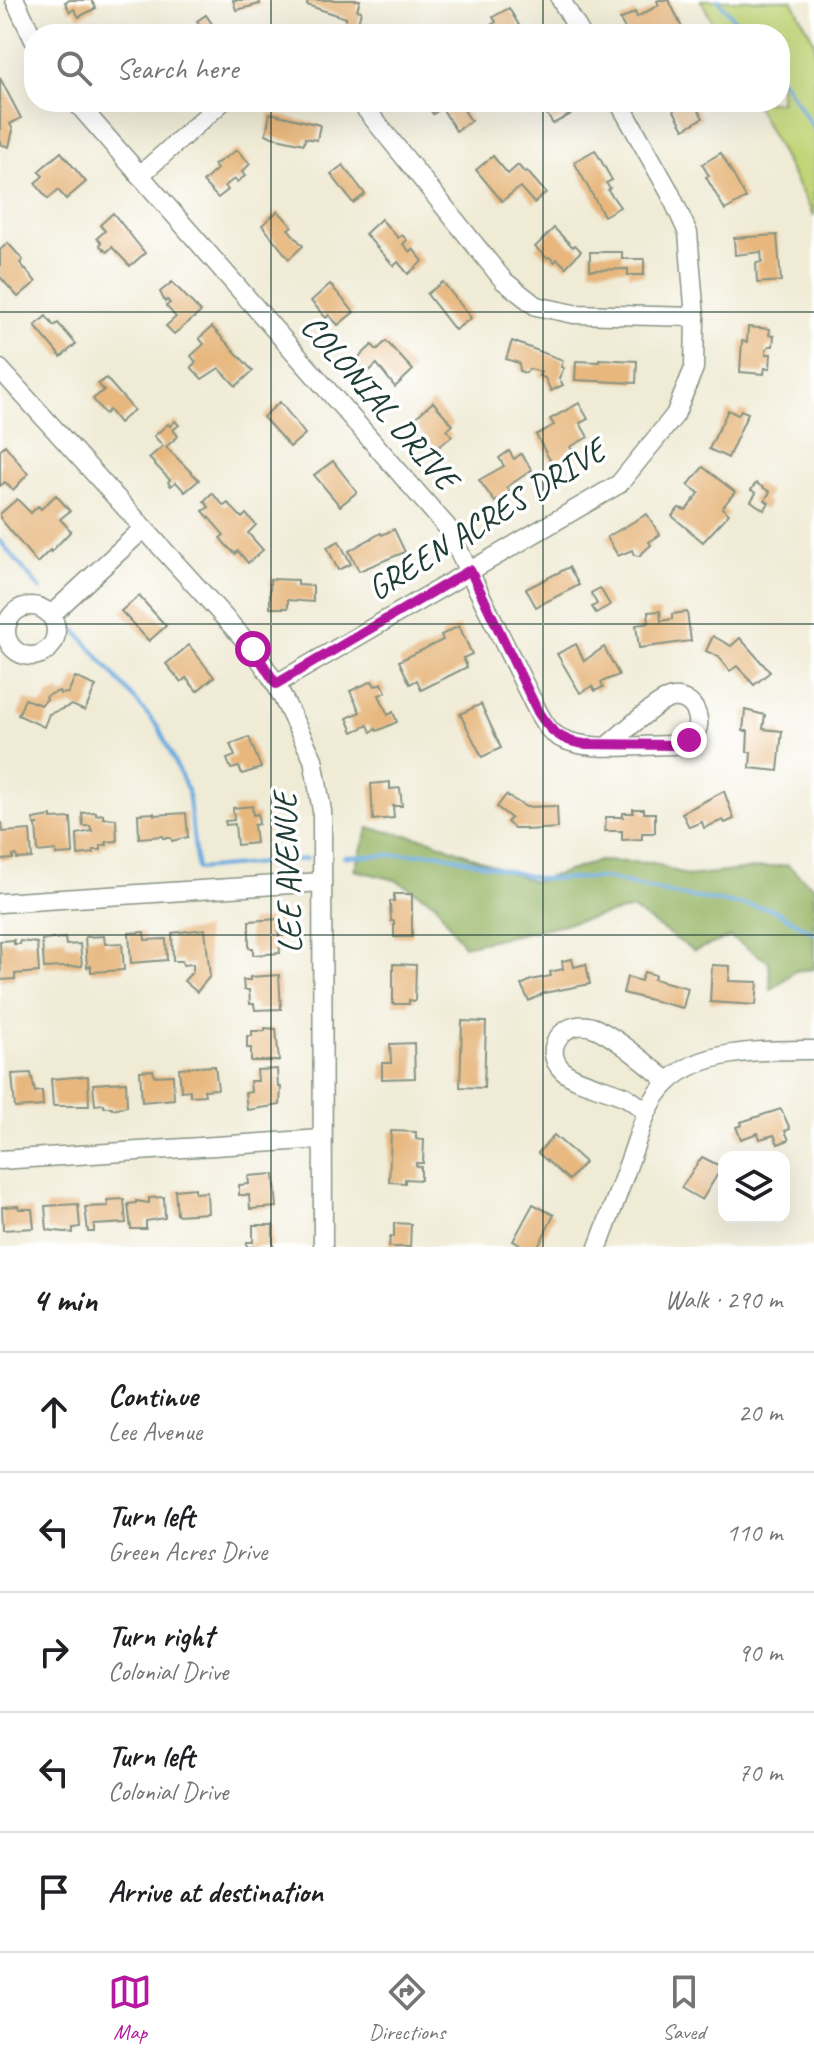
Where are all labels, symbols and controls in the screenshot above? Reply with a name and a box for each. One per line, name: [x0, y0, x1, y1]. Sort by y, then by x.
search box: [24, 24, 790, 112]
icon: search: [52, 46, 96, 90]
text: Search here: [116, 49, 238, 87]
street label: COLONIAL DRIVE: [292, 305, 471, 502]
street label: GREEN ACRES DRIVE: [359, 426, 617, 610]
route start: [235, 631, 271, 667]
route end: [671, 722, 707, 758]
street label: LEE AVENUE: [263, 787, 311, 954]
map controls: [718, 1151, 790, 1223]
button: layers: [718, 1151, 790, 1223]
text: 4 min: [32, 1278, 97, 1321]
text: Walk · 290 m: [665, 1283, 782, 1316]
text: Continue: [108, 1377, 198, 1415]
icon: ahead: [32, 1390, 76, 1434]
text: 20 m: [738, 1396, 782, 1429]
text: Lee Avenue: [108, 1415, 202, 1448]
text: Turn left: [108, 1497, 195, 1535]
icon: left: [32, 1510, 76, 1554]
text: 110 m: [726, 1516, 782, 1549]
text: Green Acres Drive: [108, 1535, 267, 1568]
text: Turn right: [108, 1617, 213, 1655]
icon: right: [32, 1630, 76, 1674]
text: 90 m: [738, 1636, 782, 1669]
text: Colonial Drive: [108, 1655, 228, 1688]
text: Turn left: [108, 1737, 195, 1775]
icon: left: [32, 1750, 76, 1794]
text: 70 m: [738, 1756, 782, 1789]
text: Colonial Drive: [108, 1775, 228, 1808]
icon: arrive: [32, 1870, 76, 1914]
text: Arrive at destination: [108, 1873, 323, 1911]
tab: Map: [108, 1970, 152, 2046]
tab: Directions: [369, 1970, 445, 2046]
tab: Saved: [662, 1970, 706, 2046]

